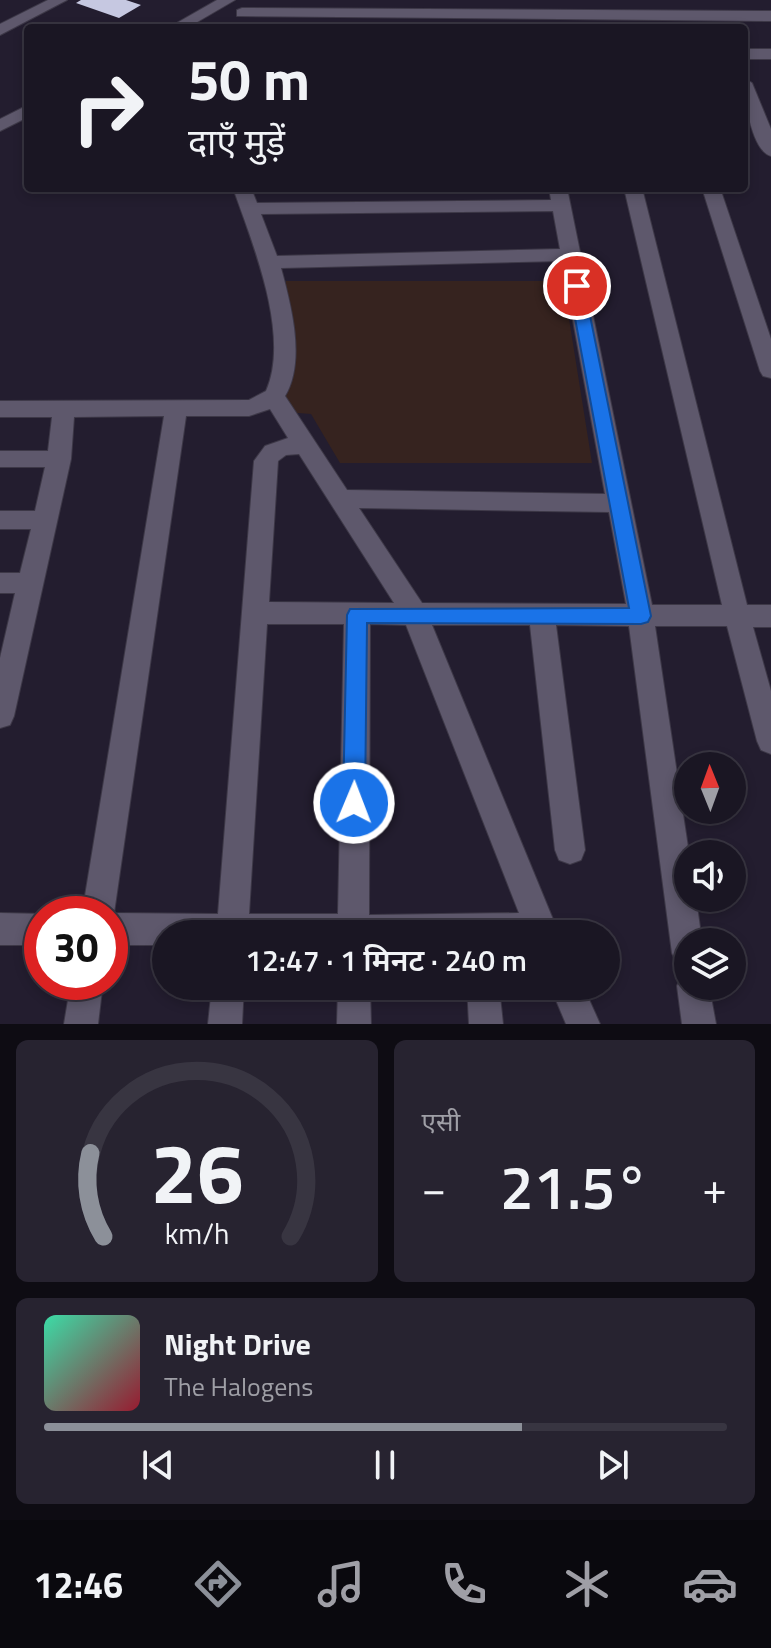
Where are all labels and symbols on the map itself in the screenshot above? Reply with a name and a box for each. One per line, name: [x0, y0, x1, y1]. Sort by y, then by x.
pin: [543, 252, 611, 320]
north arrow: [674, 752, 746, 824]
position arrow: [312, 761, 396, 845]
speed limit sign: 30: [24, 896, 128, 1000]

